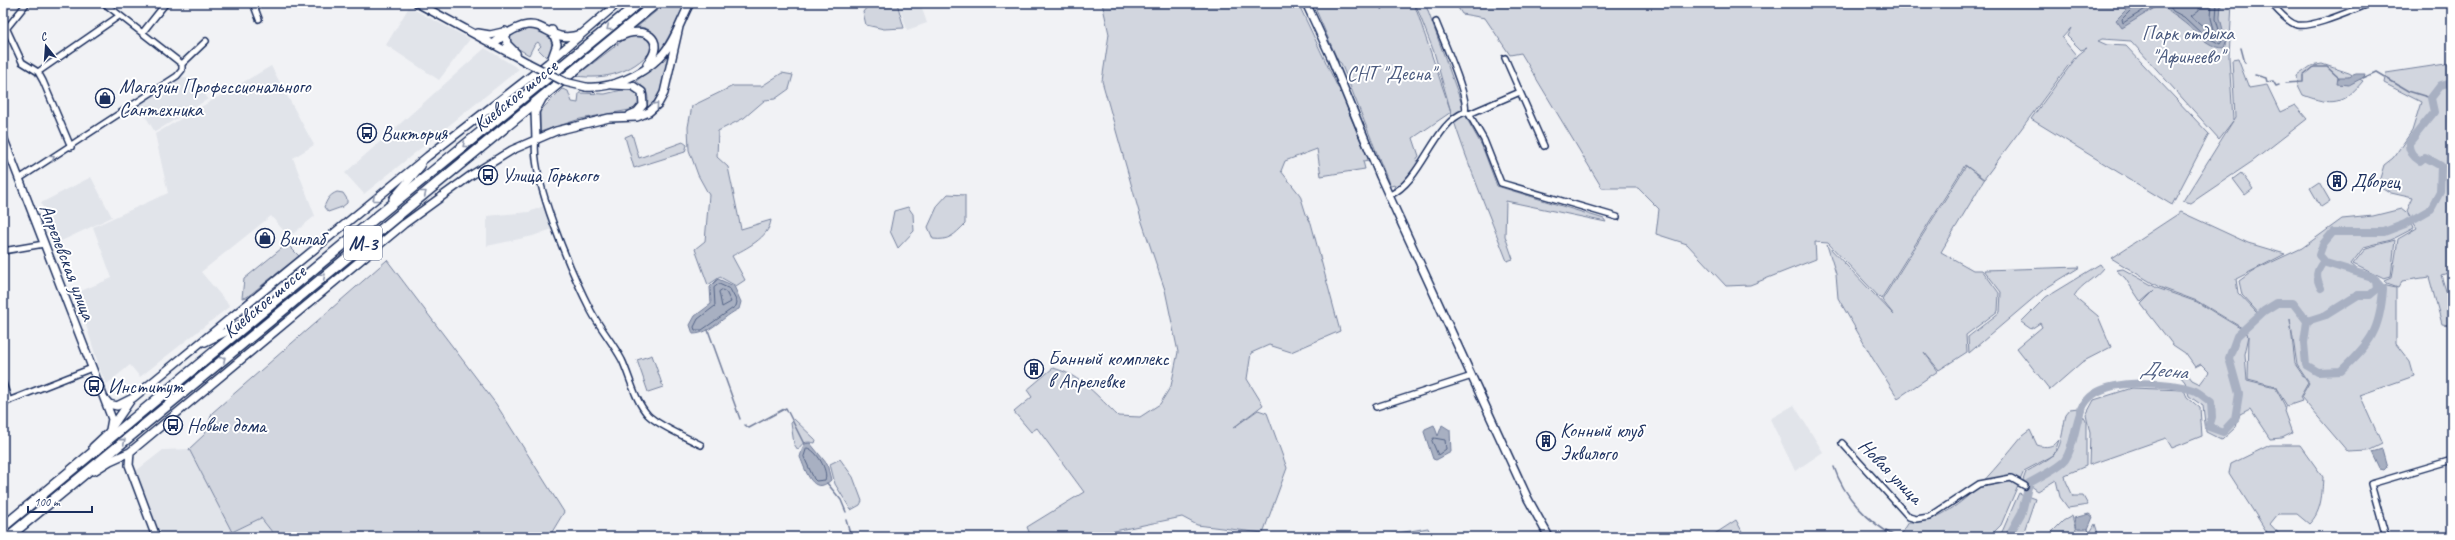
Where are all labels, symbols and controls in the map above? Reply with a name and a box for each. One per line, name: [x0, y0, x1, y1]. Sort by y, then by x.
park label: Парк отдыха "Афинеево": [2142, 21, 2235, 69]
one-way arrow: [606, 23, 614, 30]
north arrow: [26, 26, 66, 66]
text: С: [38, 28, 49, 44]
street label: Киевское шоссе: [468, 53, 564, 137]
park label: СНТ "Десна": [1347, 61, 1440, 86]
place label: Магазин Профессионального Сантехника: [119, 74, 312, 122]
shop icon: Магазин Профессионального Сантехника: [94, 87, 116, 109]
one-way arrow: [651, 102, 658, 110]
place label: Виктория: [381, 121, 448, 146]
bus stop icon: Виктория: [356, 122, 378, 144]
one-way arrow: [462, 141, 469, 148]
one-way arrow: [48, 155, 55, 163]
place label: Улица Горького: [502, 163, 600, 188]
bus stop icon: Улица Горького: [477, 164, 499, 186]
place label: Дворец: [2351, 169, 2401, 194]
building icon: Дворец: [2326, 170, 2348, 192]
one-way arrow: [419, 191, 426, 198]
one-way arrow: [372, 195, 379, 202]
street label: Апрелевская улица: [34, 200, 102, 325]
place label: Винлаб: [279, 226, 329, 251]
road number: М-3: [344, 226, 382, 260]
shop icon: Винлаб: [254, 227, 276, 249]
street label: Киевское шоссе: [218, 258, 312, 343]
one-way arrow: [319, 273, 326, 280]
place label: Банный комплекс в Апрелевке: [1048, 346, 1169, 394]
water label: Десна: [2139, 355, 2191, 385]
one-way arrow: [219, 356, 226, 363]
building icon: Банный комплекс в Апрелевке: [1023, 358, 1045, 380]
place label: Институт: [108, 374, 185, 399]
bus stop icon: Институт: [83, 375, 105, 397]
place label: Новые дома: [187, 413, 268, 438]
bus stop icon: Новые дома: [162, 414, 184, 436]
place label: Конный клуб Эквилого: [1560, 418, 1646, 466]
building icon: Конный клуб Эквилого: [1535, 430, 1557, 452]
street label: Новая улица: [1853, 433, 1929, 511]
one-way arrow: [118, 439, 126, 446]
scale bar: [28, 488, 92, 514]
text: 100 m: [34, 494, 61, 510]

